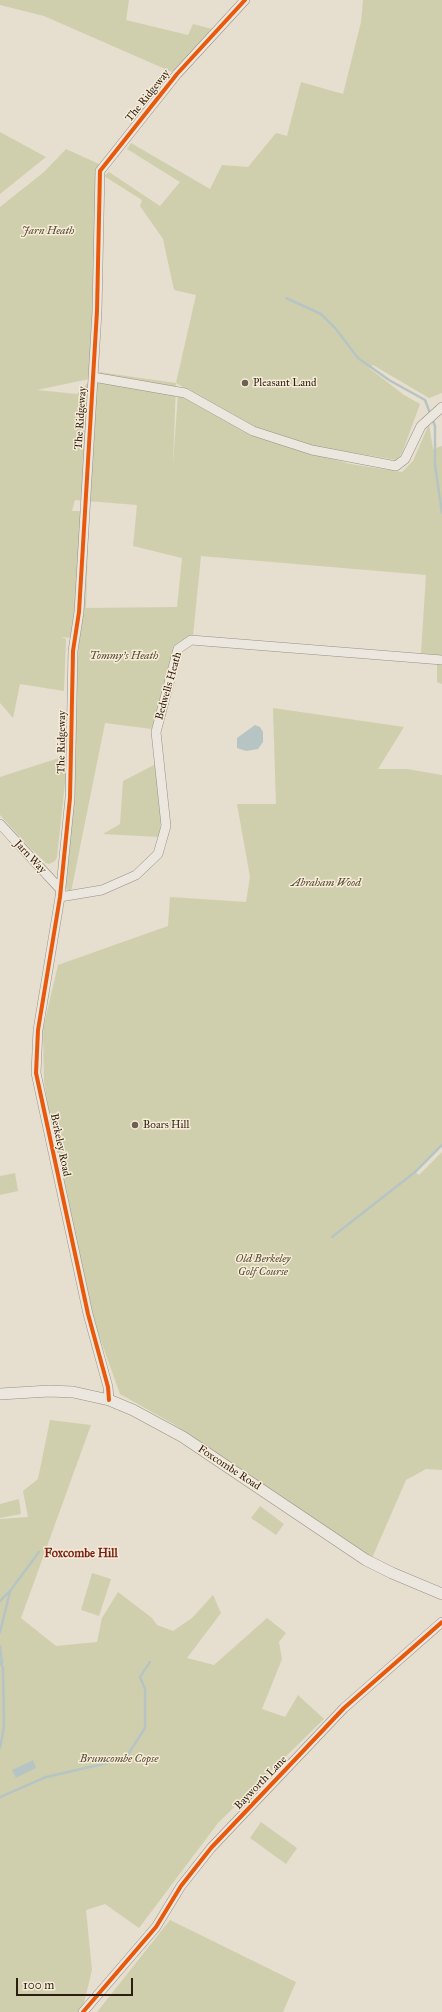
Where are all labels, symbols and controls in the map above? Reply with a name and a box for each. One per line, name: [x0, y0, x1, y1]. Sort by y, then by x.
street label: The Ridgeway: [123, 67, 173, 125]
park label: Jarn Heath: [22, 224, 74, 238]
place label: Pleasant Land: [253, 376, 317, 390]
marker: Pleasant Land: [240, 378, 250, 388]
street label: The Ridgeway: [72, 386, 90, 450]
park label: Tommy's Heath: [90, 649, 158, 663]
street label: Bedwells Heath: [153, 651, 185, 721]
street label: The Ridgeway: [55, 710, 69, 774]
street label: Jarn Way: [11, 838, 49, 876]
park label: Abraham Wood: [291, 876, 361, 890]
street label: Berkeley Road: [47, 1112, 73, 1178]
place label: Boars Hill: [143, 1118, 190, 1132]
marker: Boars Hill: [130, 1120, 140, 1130]
park label: Old Berkeley Golf Course: [236, 1252, 290, 1278]
street label: Foxcombe Road: [195, 1443, 263, 1493]
district label: Foxcombe Hill: [44, 1547, 118, 1561]
park label: Brumcombe Copse: [80, 1752, 158, 1766]
street label: Bayworth Lane: [232, 1753, 290, 1813]
scale bar: [18, 1970, 135, 1996]
text: 100 m: [23, 1978, 54, 1992]

